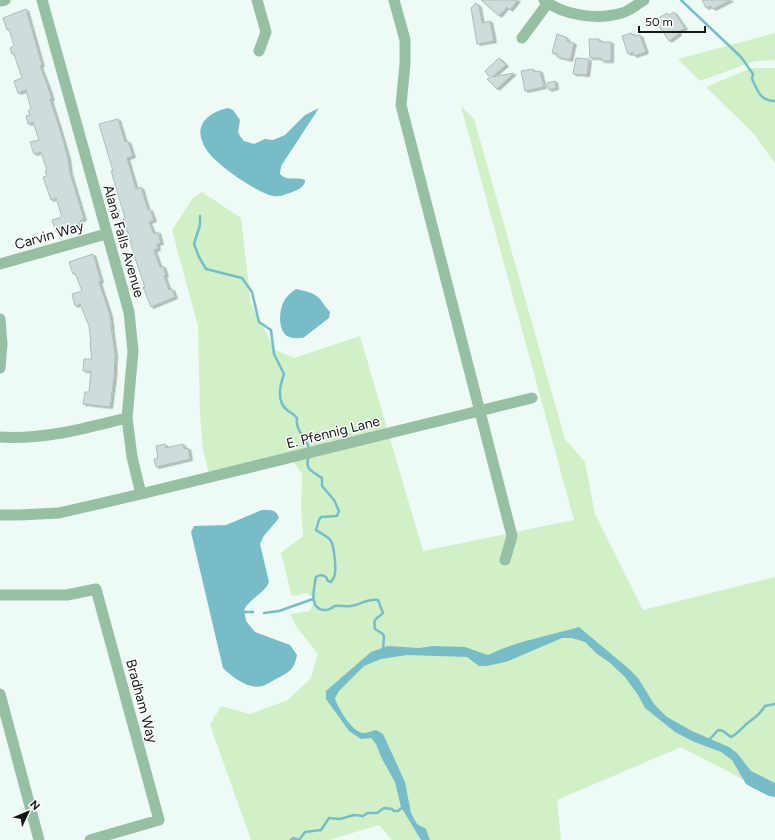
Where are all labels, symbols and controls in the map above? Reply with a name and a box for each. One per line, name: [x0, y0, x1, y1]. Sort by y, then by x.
scale bar: [639, 8, 705, 34]
text: 50 m: [645, 15, 673, 29]
street label: Alana Falls Avenue: [99, 183, 148, 300]
street label: Carvin Way: [13, 217, 86, 253]
street label: E. Pfennig Lane: [285, 413, 382, 452]
street label: Bradham Way: [122, 657, 161, 746]
north arrow: [8, 792, 48, 832]
text: N: [27, 798, 42, 813]

